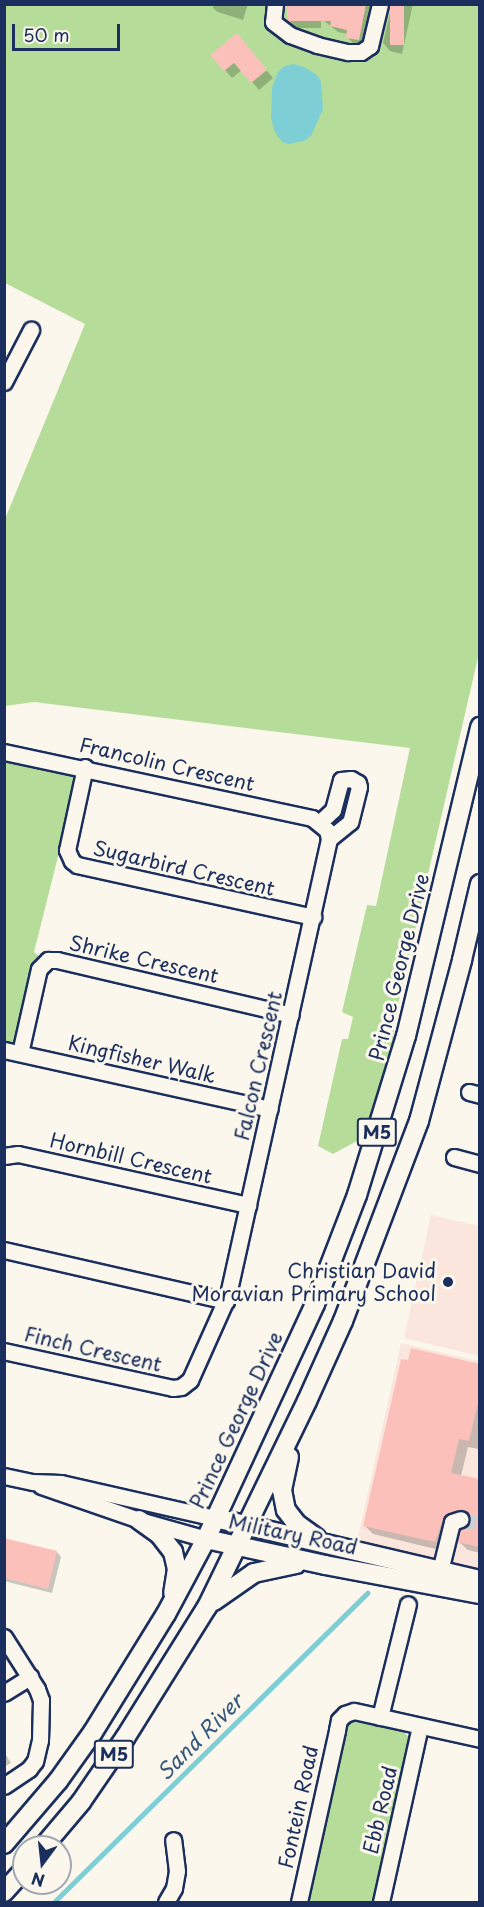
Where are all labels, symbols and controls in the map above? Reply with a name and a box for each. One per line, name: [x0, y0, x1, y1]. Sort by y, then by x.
scale bar: [15, 12, 123, 50]
text: 50 m: [23, 21, 70, 48]
street label: Francolin Crescent: [76, 732, 258, 796]
street label: Sugarbird Crescent: [91, 835, 277, 901]
street label: Prince George Drive: [364, 870, 434, 1064]
street label: Shrike Crescent: [66, 930, 222, 988]
street label: Falcon Crescent: [229, 989, 287, 1143]
street label: Kingfisher Walk: [65, 1030, 219, 1088]
road number: M5: [356, 1117, 398, 1147]
street label: Hornbill Crescent: [47, 1128, 215, 1188]
place label: Christian David Moravian Primary School: [191, 1258, 436, 1305]
marker: Christian David Moravian Primary School: [441, 1275, 455, 1289]
street label: Finch Crescent: [21, 1321, 165, 1377]
street label: Prince George Drive: [184, 1327, 288, 1513]
street label: Military Road: [227, 1509, 359, 1559]
water label: Sand River: [151, 1688, 247, 1784]
road number: M5: [93, 1739, 135, 1769]
street label: Fontein Road: [273, 1743, 323, 1871]
street label: Ebb Road: [358, 1763, 402, 1857]
north arrow: [12, 1835, 72, 1895]
text: N: [29, 1867, 47, 1894]

